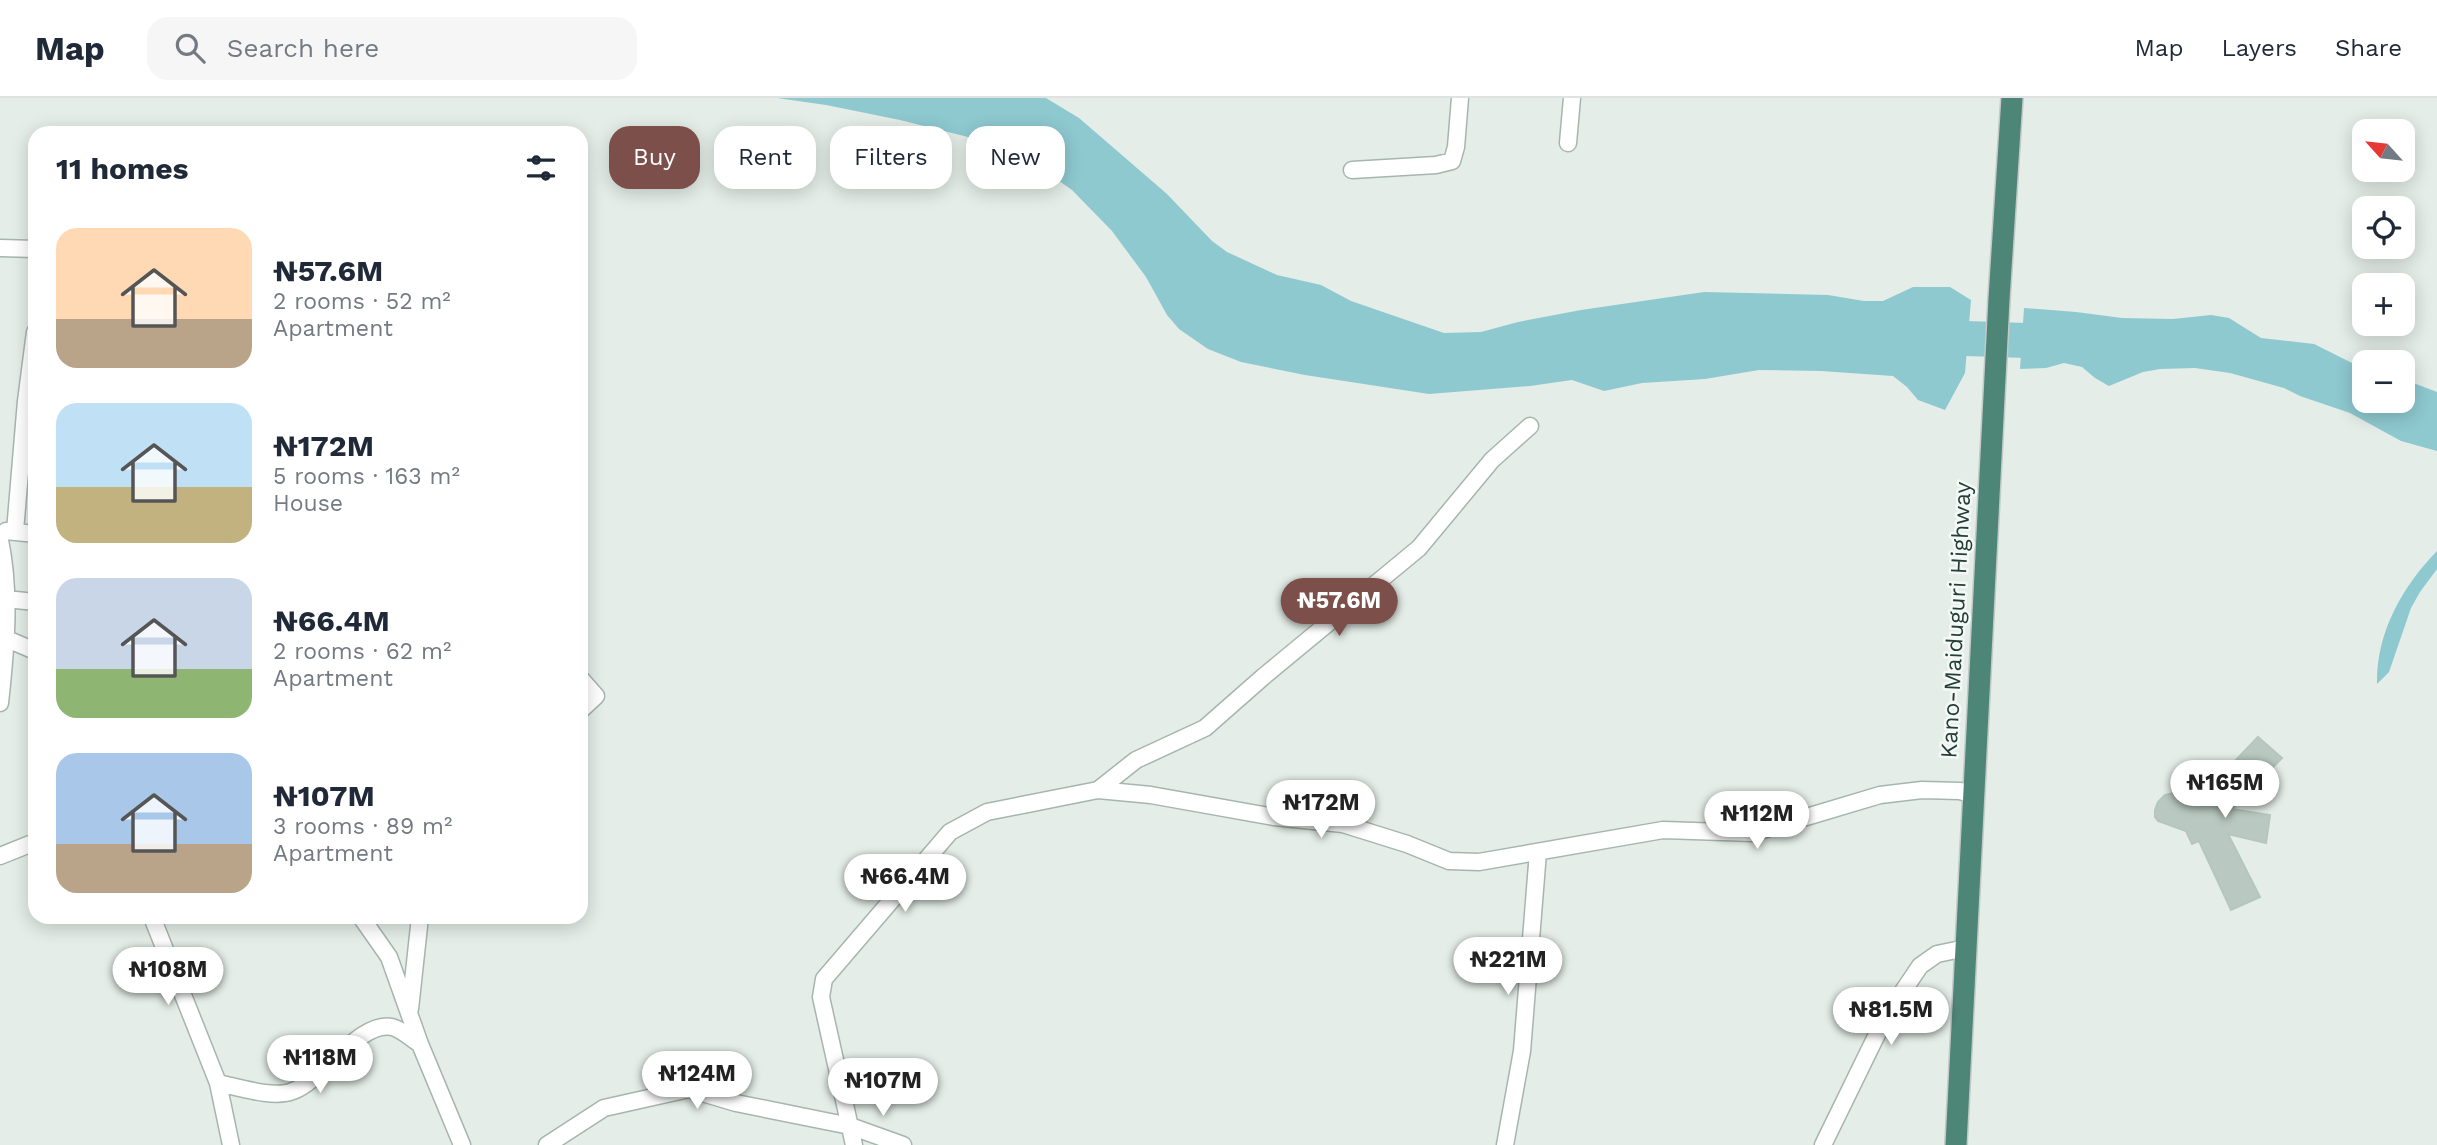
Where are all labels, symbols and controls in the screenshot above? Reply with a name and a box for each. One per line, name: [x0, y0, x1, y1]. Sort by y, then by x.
search box: [147, 17, 637, 80]
text: Map: [35, 29, 105, 68]
icon: search: [171, 29, 209, 67]
text: Search here: [227, 33, 379, 63]
text: Map: [2135, 34, 2183, 62]
text: Layers: [2221, 34, 2297, 62]
text: Share: [2335, 34, 2402, 62]
north arrow: [2352, 119, 2415, 182]
map controls: [2352, 119, 2415, 413]
chip: Buy: [609, 126, 700, 189]
chip: Rent: [714, 126, 816, 189]
chip: Filters: [830, 126, 952, 189]
chip: New: [966, 126, 1065, 189]
icon: filters: [522, 149, 560, 187]
text: 11 homes: [56, 151, 189, 186]
button: locate: [2352, 196, 2415, 259]
text: ₦57.6M: [273, 253, 383, 288]
icon: home: [112, 256, 196, 340]
button: +: [2352, 273, 2415, 336]
text: 2 rooms · 52 m²: [273, 288, 451, 315]
text: Apartment: [273, 315, 393, 342]
button: −: [2352, 350, 2415, 413]
text: ₦172M: [273, 428, 374, 463]
icon: home: [112, 431, 196, 515]
text: 5 rooms · 163 m²: [273, 463, 460, 490]
street label: Kano-Maiduguri Highway: [1935, 481, 1977, 759]
text: House: [273, 490, 343, 517]
pin: ₦57.6M: [1282, 578, 1396, 638]
text: ₦57.6M: [1297, 587, 1381, 614]
text: ₦66.4M: [273, 603, 390, 638]
icon: home: [112, 606, 196, 690]
text: 2 rooms · 62 m²: [273, 638, 451, 665]
text: Apartment: [273, 665, 393, 692]
pin: ₦165M: [2176, 760, 2274, 820]
text: ₦165M: [2186, 769, 2264, 796]
text: ₦107M: [273, 778, 375, 813]
pin: ₦172M: [1272, 780, 1370, 840]
icon: home: [112, 781, 196, 865]
text: ₦172M: [1282, 789, 1360, 816]
pin: ₦112M: [1708, 792, 1806, 851]
text: ₦112M: [1720, 800, 1794, 827]
text: 3 rooms · 89 m²: [273, 813, 452, 840]
text: Apartment: [273, 840, 393, 867]
pin: ₦66.4M: [848, 854, 962, 914]
text: ₦66.4M: [860, 863, 950, 890]
pin: ₦221M: [1459, 937, 1557, 997]
text: ₦221M: [1469, 946, 1547, 973]
pin: ₦108M: [119, 948, 217, 1007]
text: ₦108M: [128, 956, 208, 983]
pin: ₦81.5M: [1834, 988, 1948, 1047]
text: ₦81.5M: [1849, 996, 1933, 1023]
pin: ₦118M: [271, 1035, 369, 1095]
text: ₦118M: [283, 1044, 357, 1071]
pin: ₦124M: [648, 1052, 746, 1111]
pin: ₦107M: [834, 1058, 932, 1118]
text: ₦124M: [658, 1060, 736, 1087]
text: ₦107M: [844, 1067, 922, 1094]

